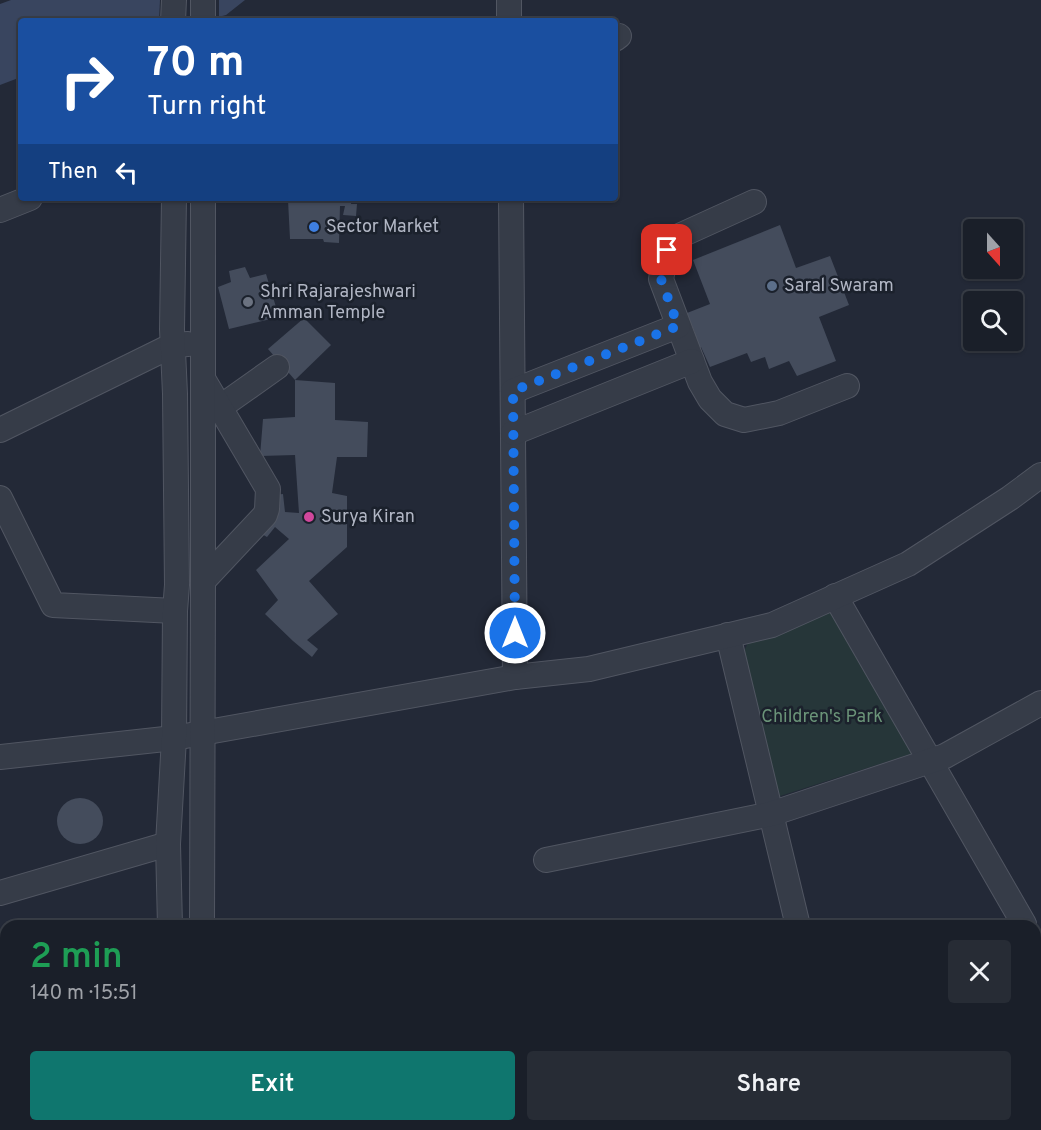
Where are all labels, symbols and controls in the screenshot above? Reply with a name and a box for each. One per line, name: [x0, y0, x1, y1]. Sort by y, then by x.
text: 70 m: [147, 38, 245, 91]
icon: right: [48, 42, 126, 120]
text: Turn right: [147, 90, 266, 124]
icon: left: [110, 156, 143, 189]
text: Then: [48, 159, 98, 186]
place label: Sector Market: [326, 216, 439, 239]
north arrow: [963, 219, 1023, 279]
map controls: [963, 219, 1023, 351]
marker: Sector Market: [307, 220, 321, 234]
pin: [641, 224, 692, 275]
icon: arrive: [650, 233, 683, 266]
place label: Saral Swaram: [784, 275, 894, 298]
marker: Saral Swaram: [765, 279, 779, 293]
place label: Shri Rajarajeshwari Amman Temple: [260, 281, 416, 325]
button: search: [963, 291, 1023, 351]
marker: Shri Rajarajeshwari Amman Temple: [241, 295, 255, 309]
place label: Surya Kiran: [321, 506, 415, 529]
marker: Surya Kiran: [302, 510, 316, 524]
position arrow: [483, 601, 547, 665]
park label: Children's Park: [761, 706, 883, 729]
text: 2 min: [30, 935, 123, 981]
button: close: [948, 940, 1011, 1003]
text: 140 m · 15:51: [30, 981, 138, 1007]
button: Exit: [30, 1051, 515, 1120]
button: Share: [527, 1051, 1011, 1120]

